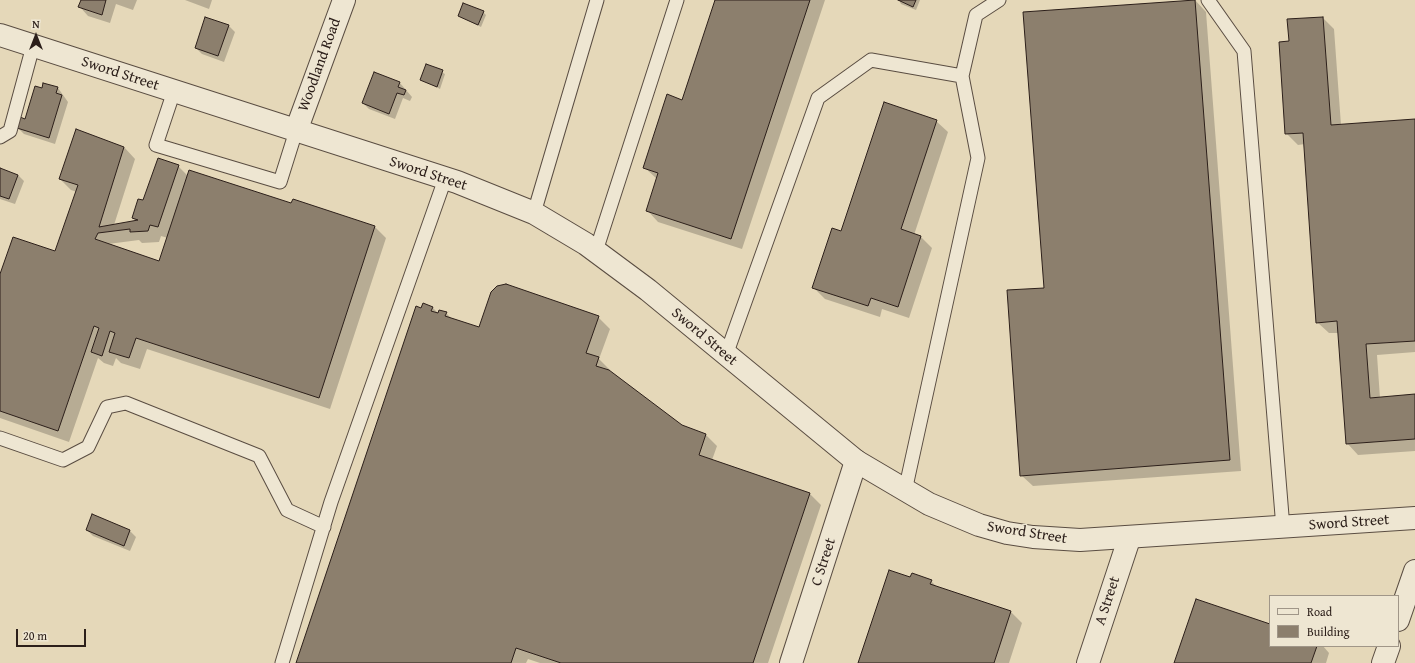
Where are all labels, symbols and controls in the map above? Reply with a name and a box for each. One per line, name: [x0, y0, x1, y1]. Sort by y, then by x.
north arrow: [16, 16, 56, 56]
text: N: [32, 16, 40, 32]
street label: Woodland Road: [295, 16, 345, 114]
street label: Sword Street: [79, 53, 161, 95]
street label: Sword Street: [387, 153, 469, 195]
street label: Sword Street: [667, 304, 741, 370]
street label: Sword Street: [1308, 511, 1390, 535]
street label: Sword Street: [986, 518, 1068, 548]
street label: C Street: [808, 536, 840, 588]
street label: A Street: [1092, 574, 1124, 628]
legend: [1269, 595, 1399, 647]
text: Road: [1307, 603, 1332, 620]
scale bar: [18, 621, 88, 647]
text: Building: [1307, 623, 1350, 640]
text: 20 m: [23, 627, 47, 644]

